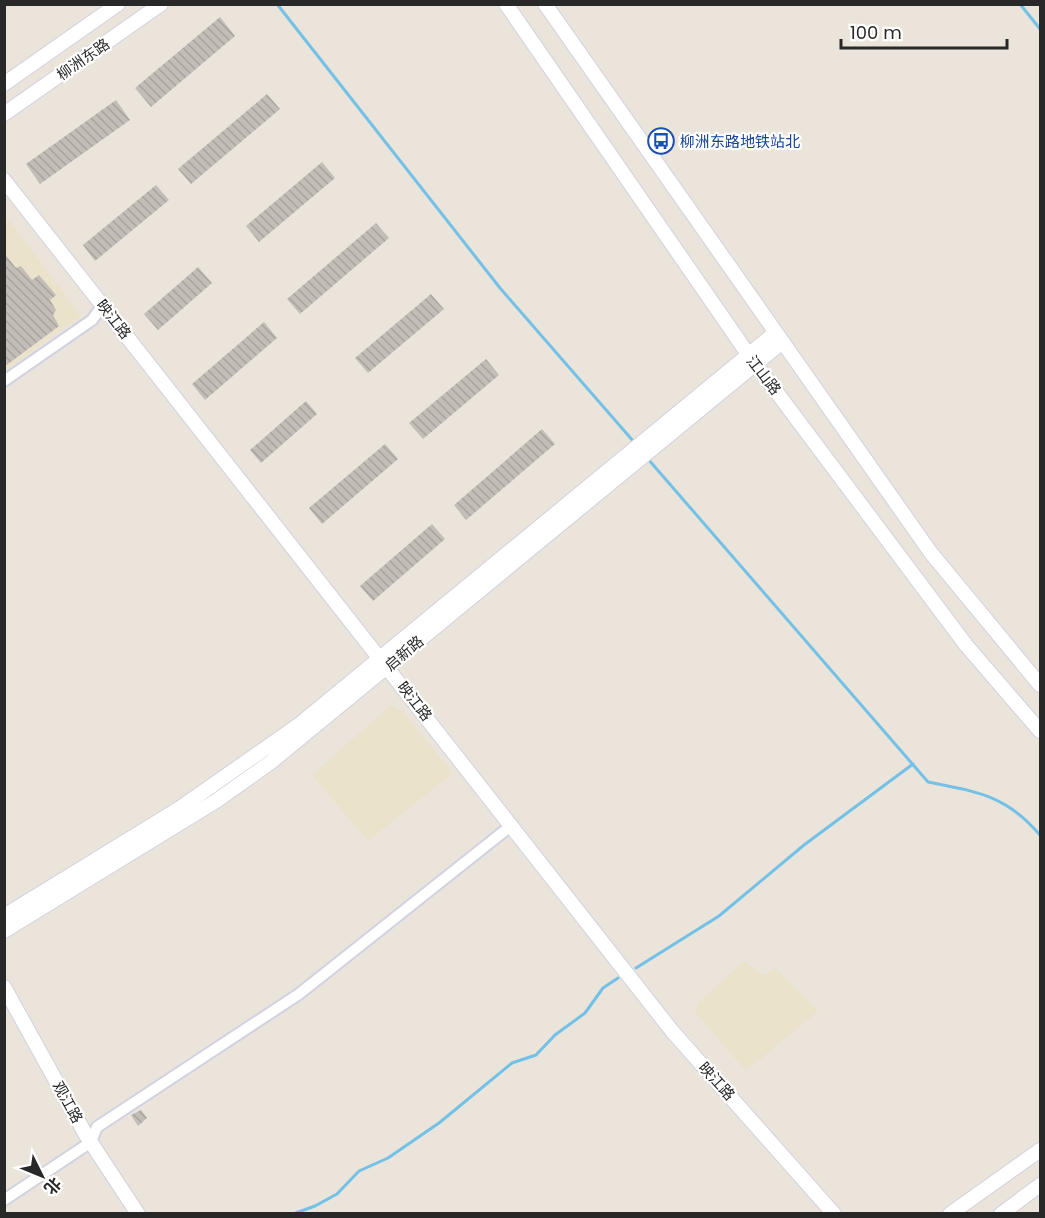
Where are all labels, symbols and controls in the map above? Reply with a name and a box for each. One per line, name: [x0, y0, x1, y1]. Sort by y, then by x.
scale bar: [841, 12, 1008, 50]
text: 100 m: [850, 20, 902, 45]
street label: 柳洲东路: [52, 33, 114, 85]
bus stop icon: 柳洲东路地铁站北: [646, 126, 676, 156]
place label: 柳洲东路地铁站北: [680, 131, 800, 152]
street label: 映江路: [92, 295, 136, 343]
street label: 江山路: [742, 351, 786, 399]
street label: 启新路: [380, 630, 428, 676]
street label: 映江路: [393, 677, 437, 725]
street label: 映江路: [694, 1057, 740, 1105]
street label: 观江路: [48, 1077, 88, 1127]
north arrow: [12, 1146, 72, 1206]
text: 北: [39, 1172, 66, 1200]

